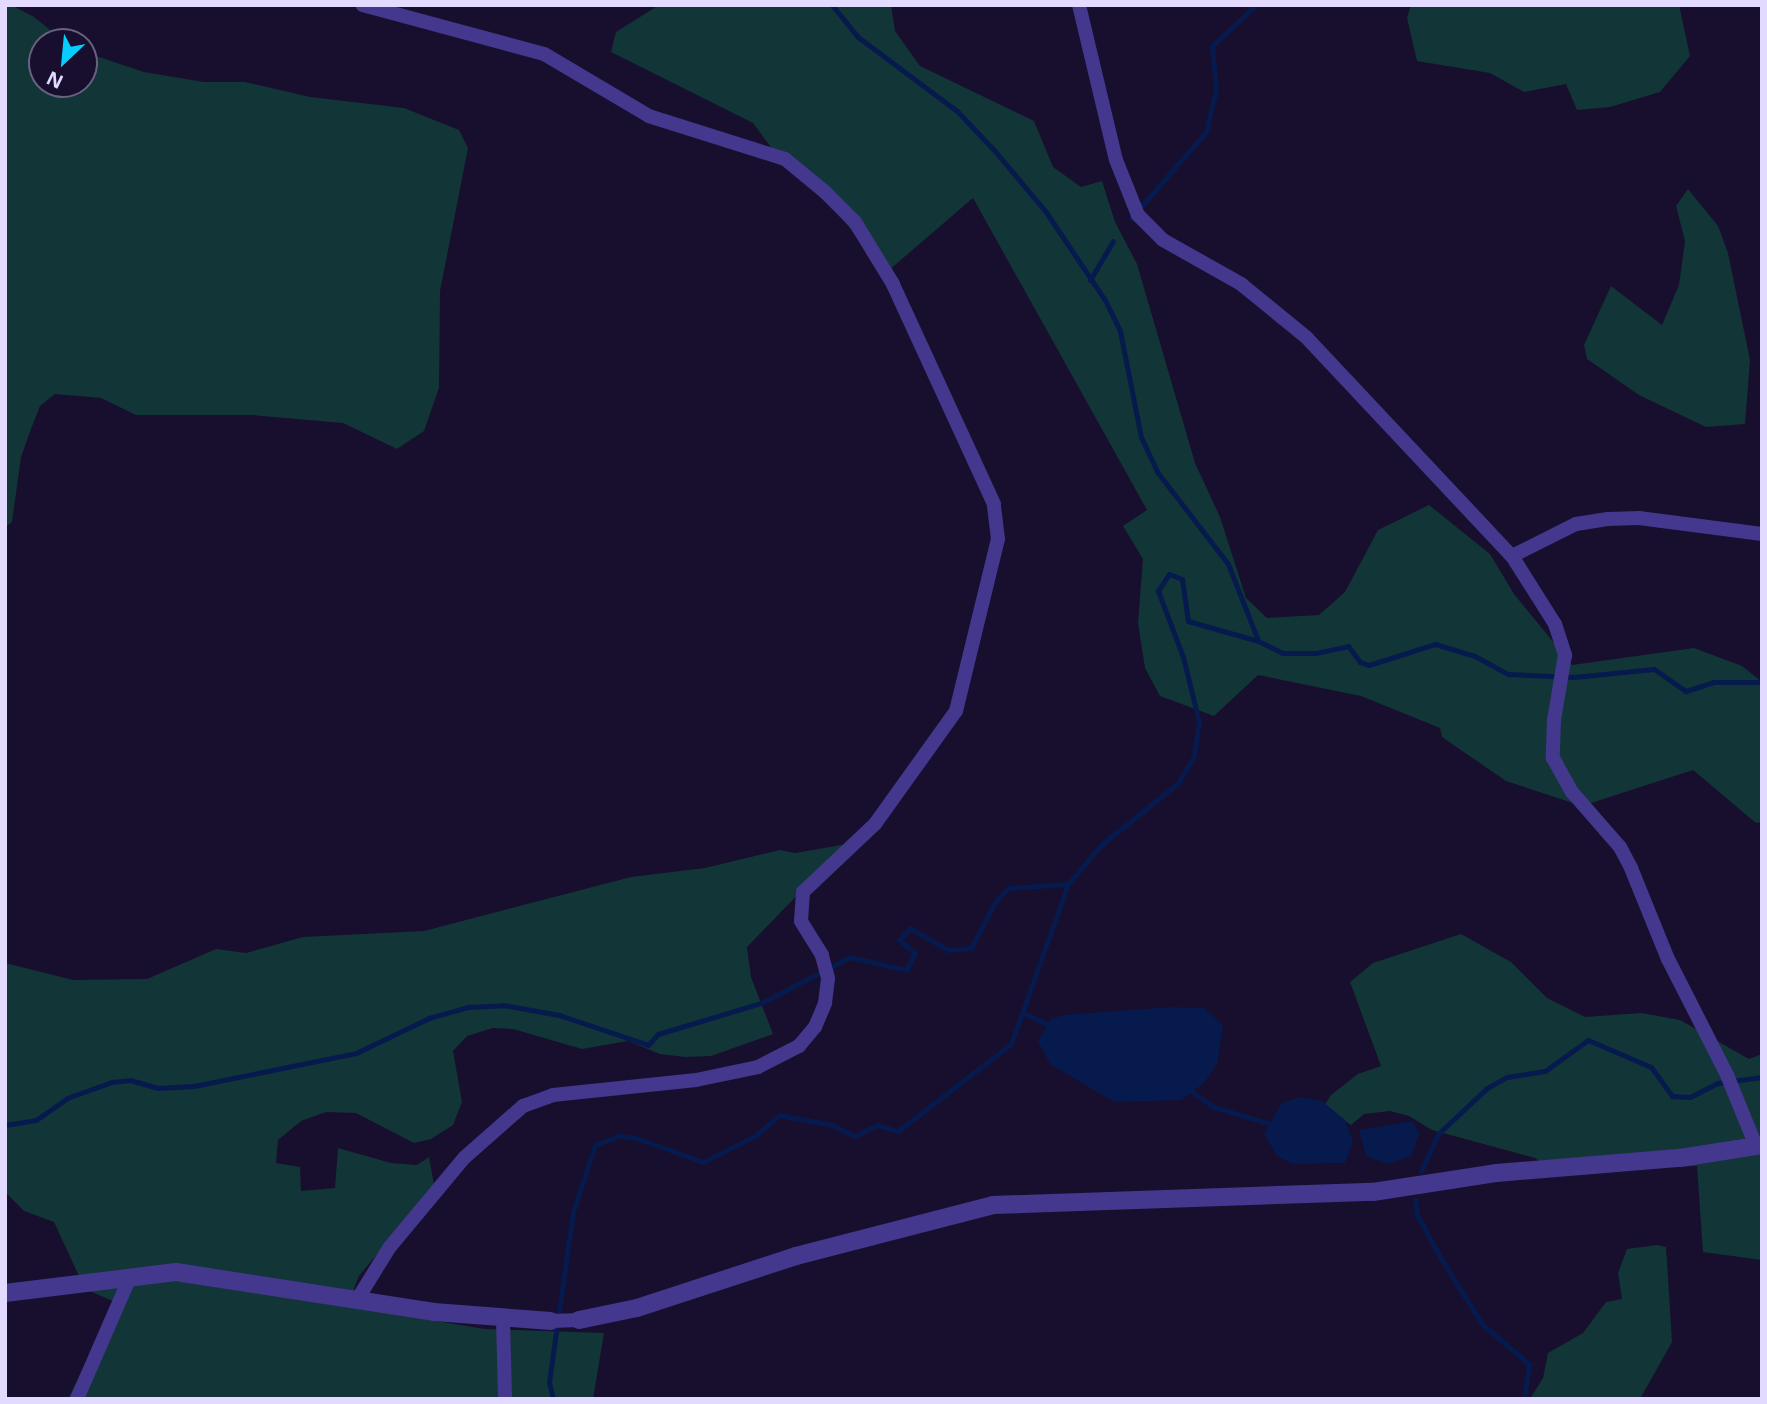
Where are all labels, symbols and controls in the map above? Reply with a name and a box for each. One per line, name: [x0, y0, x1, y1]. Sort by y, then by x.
north arrow: [28, 28, 98, 98]
text: N: [42, 65, 67, 95]

